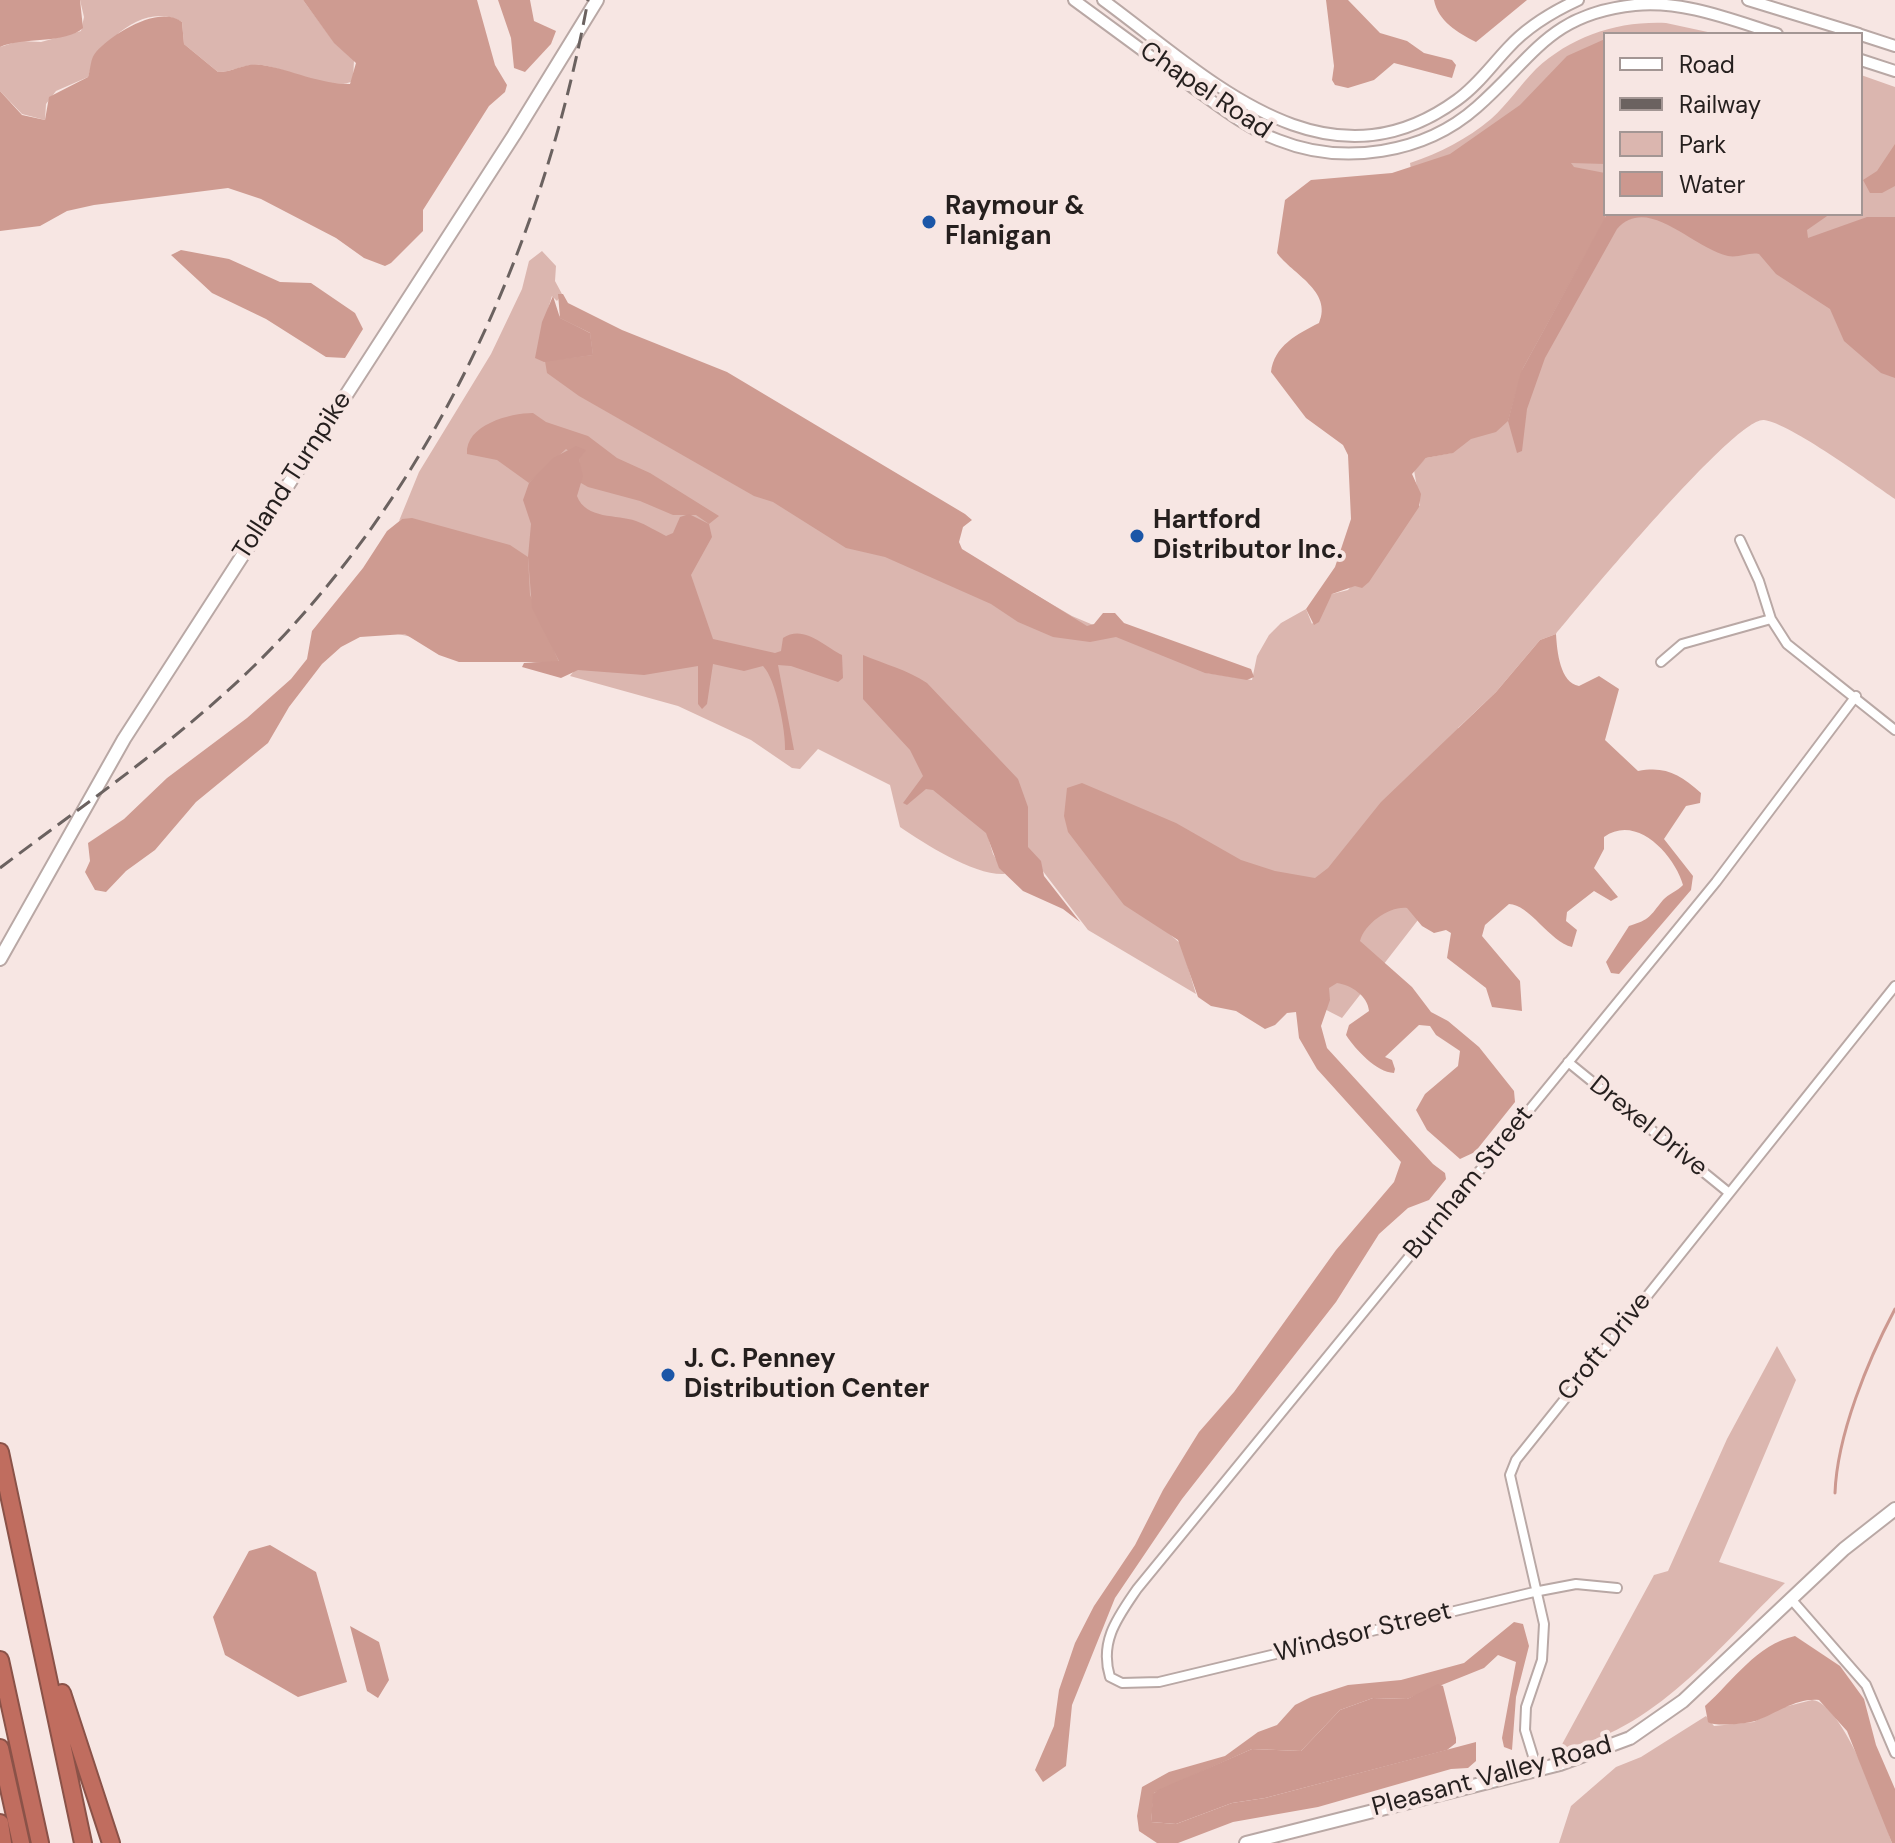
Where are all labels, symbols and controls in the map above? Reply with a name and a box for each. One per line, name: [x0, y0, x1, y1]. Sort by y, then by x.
legend: [1603, 32, 1863, 216]
street label: Chapel Road: [1133, 36, 1277, 146]
text: Road: [1679, 49, 1735, 80]
text: Railway: [1679, 89, 1761, 120]
text: Park: [1679, 129, 1726, 160]
text: Water: [1679, 169, 1745, 200]
place label: Raymour & Flanigan: [945, 191, 1085, 252]
marker: Raymour & Flanigan: [920, 213, 938, 231]
street label: Tolland Turnpike: [227, 386, 359, 566]
place label: Hartford Distributor Inc.: [1153, 505, 1343, 566]
marker: Hartford Distributor Inc.: [1128, 527, 1146, 545]
street label: Drexel Drive: [1583, 1070, 1713, 1184]
street label: Burnham Street: [1398, 1100, 1540, 1266]
street label: Croft Drive: [1552, 1286, 1658, 1408]
place label: J. C. Penney Distribution Center: [684, 1344, 929, 1406]
marker: J. C. Penney Distribution Center: [659, 1366, 677, 1384]
street label: Windsor Street: [1271, 1596, 1455, 1670]
street label: Pleasant Valley Road: [1369, 1730, 1615, 1824]

